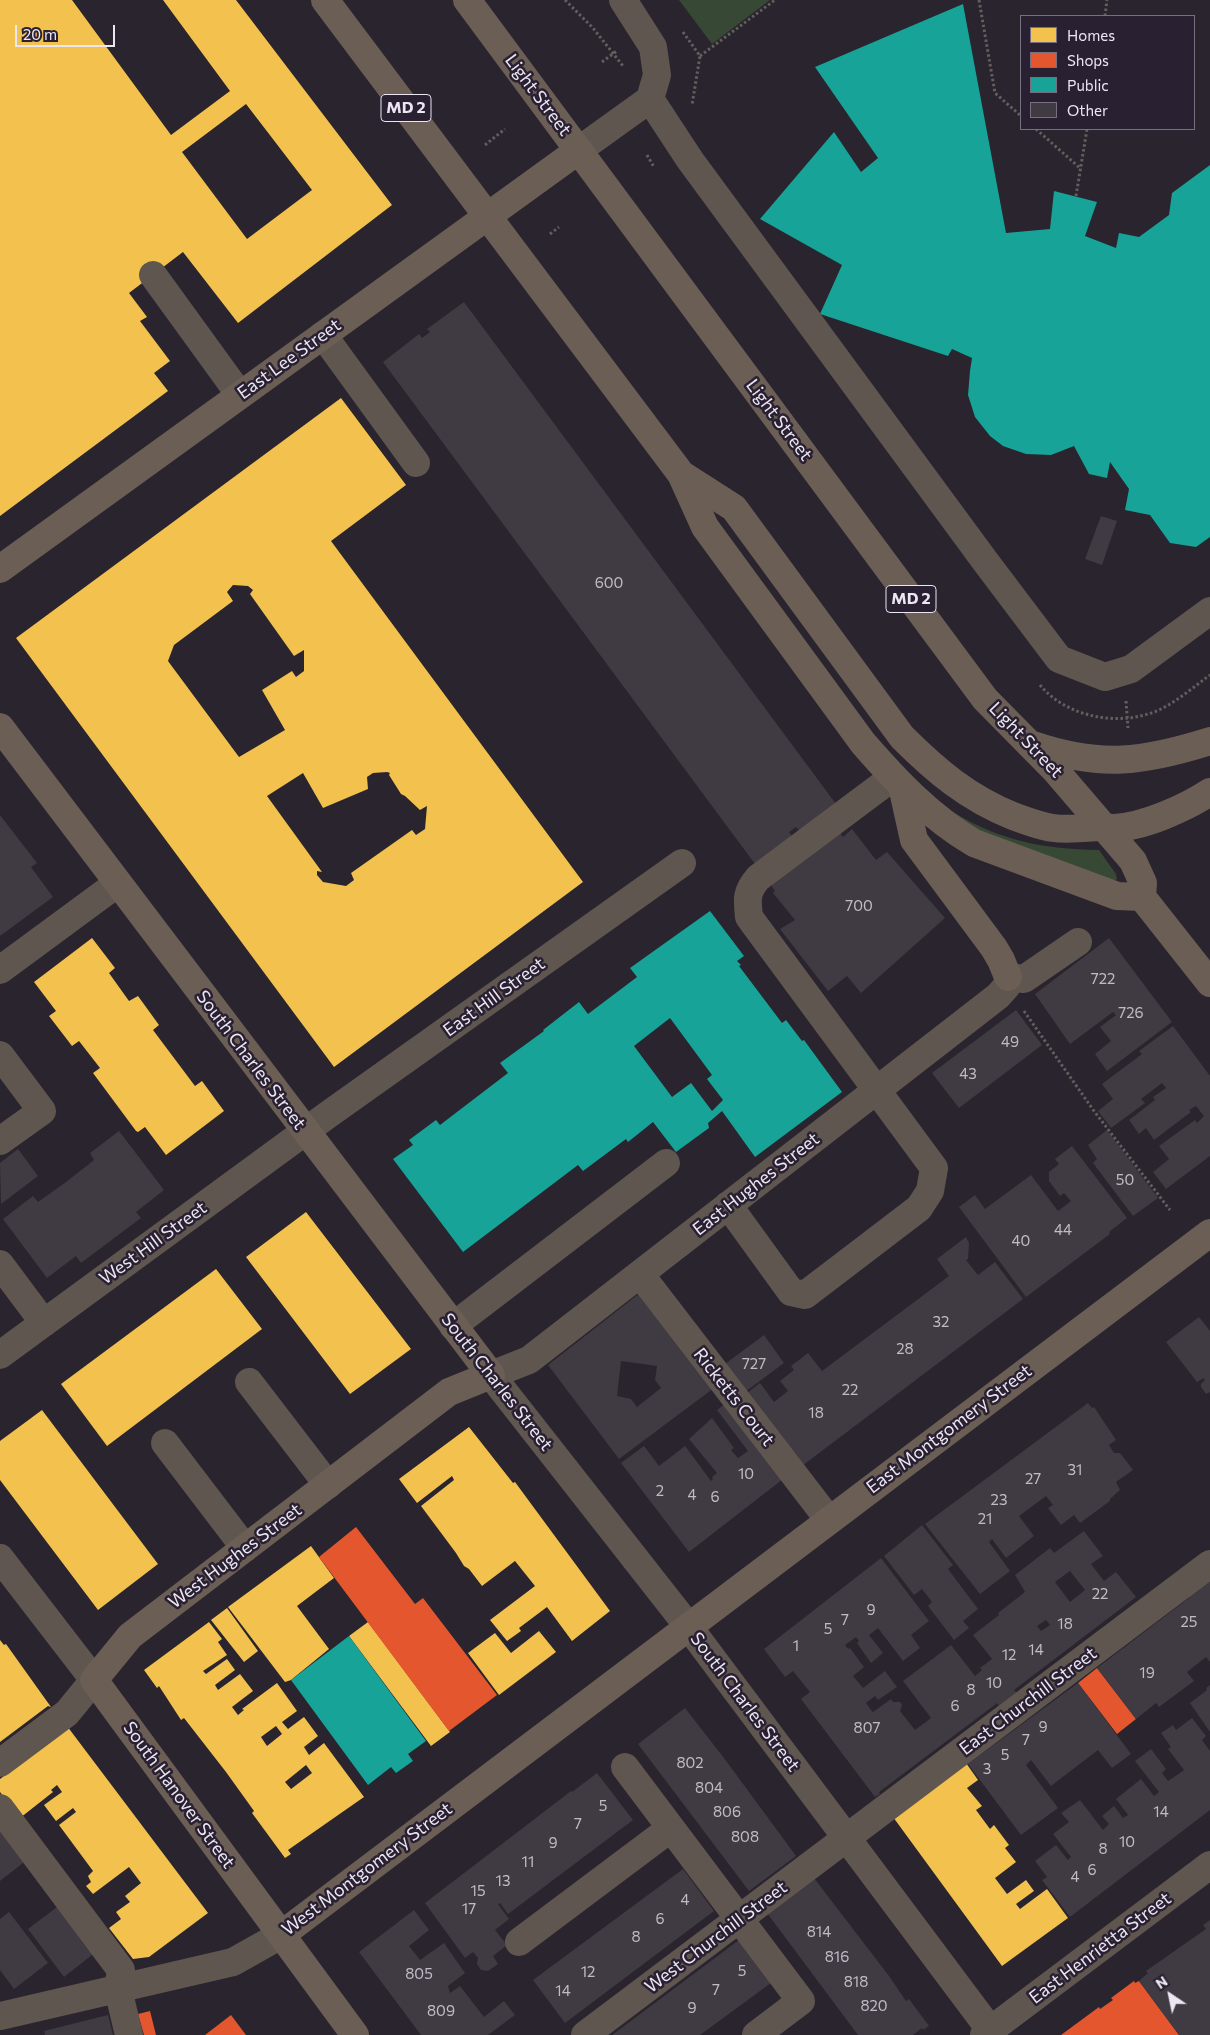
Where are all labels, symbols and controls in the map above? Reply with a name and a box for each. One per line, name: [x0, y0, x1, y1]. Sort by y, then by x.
scale bar: [18, 15, 118, 47]
legend: [1020, 15, 1195, 130]
text: 20 m: [23, 25, 57, 43]
text: Homes: [1067, 26, 1115, 44]
street label: Light Street: [500, 50, 576, 140]
text: Shops: [1067, 51, 1109, 69]
text: Public: [1067, 76, 1109, 94]
road number: MD 2: [381, 95, 431, 122]
text: Other: [1067, 101, 1108, 119]
street label: East Lee Street: [233, 314, 345, 404]
street label: Light Street: [741, 375, 817, 465]
house number: 600: [595, 574, 623, 592]
road number: MD 2: [886, 586, 936, 612]
street label: Light Street: [985, 698, 1067, 782]
house number: 700: [845, 897, 873, 915]
street label: East Hill Street: [439, 953, 549, 1041]
house number: 722: [1091, 970, 1115, 988]
street label: South Charles Street: [192, 986, 310, 1134]
house number: 726: [1118, 1004, 1144, 1022]
house number: 49: [1001, 1033, 1019, 1051]
house number: 43: [959, 1065, 977, 1083]
street label: East Hughes Street: [688, 1128, 824, 1240]
house number: 50: [1116, 1171, 1134, 1189]
street label: West Hill Street: [95, 1197, 211, 1289]
house number: 44: [1054, 1221, 1072, 1239]
house number: 40: [1012, 1232, 1030, 1250]
street label: South Charles Street: [437, 1309, 557, 1455]
house number: 32: [933, 1313, 949, 1331]
house number: 28: [896, 1340, 914, 1358]
street label: Ricketts Court: [689, 1344, 779, 1450]
house number: 727: [742, 1355, 766, 1373]
street label: East Montgomery Street: [862, 1360, 1036, 1498]
house number: 22: [842, 1381, 858, 1399]
house number: 18: [808, 1404, 824, 1422]
house number: 31: [1068, 1461, 1082, 1479]
house number: 10: [738, 1465, 754, 1483]
house number: 27: [1025, 1470, 1041, 1488]
house number: 2: [656, 1482, 664, 1500]
house number: 4: [688, 1486, 696, 1504]
house number: 6: [710, 1488, 720, 1506]
house number: 23: [991, 1491, 1007, 1509]
street label: West Hughes Street: [164, 1499, 306, 1613]
house number: 21: [978, 1510, 992, 1528]
house number: 22: [1092, 1585, 1108, 1603]
house number: 9: [866, 1601, 876, 1619]
house number: 7: [841, 1611, 849, 1629]
house number: 25: [1181, 1613, 1197, 1631]
house number: 18: [1057, 1615, 1073, 1633]
house number: 5: [824, 1620, 832, 1638]
street label: South Charles Street: [686, 1628, 804, 1776]
house number: 1: [793, 1637, 799, 1655]
house number: 14: [1028, 1641, 1044, 1659]
street label: East Churchill Street: [955, 1642, 1101, 1760]
house number: 12: [1002, 1646, 1016, 1664]
house number: 19: [1139, 1664, 1155, 1682]
house number: 10: [986, 1674, 1002, 1692]
house number: 8: [966, 1681, 976, 1699]
house number: 6: [950, 1697, 960, 1715]
street label: South Hanover Street: [119, 1717, 239, 1873]
house number: 9: [1038, 1718, 1048, 1736]
house number: 807: [854, 1719, 880, 1737]
house number: 7: [1022, 1731, 1030, 1749]
house number: 5: [1001, 1746, 1009, 1764]
house number: 802: [676, 1754, 704, 1772]
house number: 3: [983, 1760, 991, 1778]
house number: 804: [695, 1779, 723, 1797]
house number: 5: [599, 1797, 607, 1815]
street label: West Montgomery Street: [278, 1798, 456, 1940]
house number: 806: [713, 1803, 741, 1821]
house number: 14: [1153, 1803, 1169, 1821]
house number: 7: [574, 1815, 582, 1833]
house number: 808: [731, 1828, 759, 1846]
house number: 10: [1119, 1833, 1135, 1851]
house number: 9: [548, 1834, 558, 1852]
house number: 8: [1098, 1840, 1108, 1858]
house number: 11: [522, 1853, 534, 1871]
house number: 6: [1087, 1861, 1097, 1879]
house number: 4: [1071, 1868, 1079, 1886]
house number: 13: [496, 1872, 510, 1890]
street label: West Churchill Street: [641, 1876, 791, 1998]
house number: 15: [470, 1882, 486, 1900]
street label: East Henrietta Street: [1025, 1888, 1175, 2008]
house number: 4: [681, 1891, 689, 1909]
house number: 17: [462, 1900, 476, 1918]
house number: 6: [655, 1910, 665, 1928]
house number: 814: [807, 1923, 831, 1941]
house number: 8: [631, 1928, 641, 1946]
house number: 816: [825, 1948, 849, 1966]
house number: 5: [738, 1962, 746, 1980]
house number: 12: [581, 1963, 595, 1981]
house number: 805: [405, 1965, 433, 1983]
north arrow: [1145, 1970, 1195, 2020]
text: N: [1152, 1972, 1170, 1992]
house number: 818: [844, 1973, 868, 1991]
house number: 7: [712, 1981, 720, 1999]
house number: 14: [555, 1982, 571, 2000]
house number: 820: [860, 1997, 888, 2015]
house number: 9: [687, 1999, 697, 2017]
house number: 809: [427, 2002, 455, 2020]

